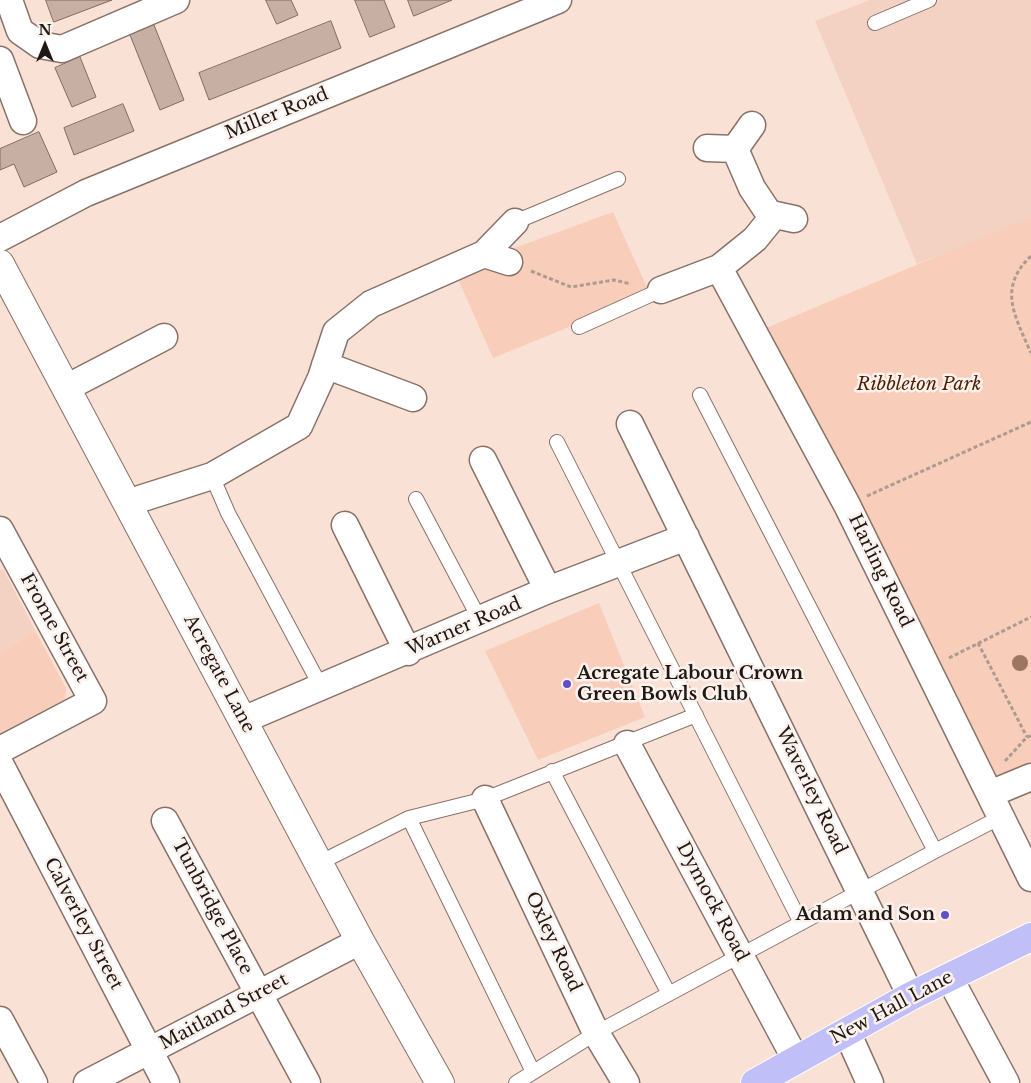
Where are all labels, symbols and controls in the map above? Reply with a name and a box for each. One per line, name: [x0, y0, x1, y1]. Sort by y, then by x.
north arrow: [20, 20, 70, 70]
text: N: [38, 21, 52, 39]
street label: Miller Road: [222, 83, 332, 145]
park label: Ribbleton Park: [857, 374, 981, 396]
street label: Harling Road: [843, 511, 917, 631]
street label: Frome Street: [15, 570, 93, 686]
street label: Warner Road: [403, 593, 525, 661]
street label: Acregate Lane: [179, 611, 259, 737]
place label: Acregate Labour Crown Green Bowls Club: [577, 663, 803, 706]
marker: Acregate Labour Crown Green Bowls Club: [561, 678, 573, 690]
street label: Waverley Road: [771, 724, 851, 858]
street label: Tunbridge Place: [167, 835, 257, 979]
street label: Dymock Road: [671, 839, 753, 965]
street label: Calverley Street: [39, 854, 127, 994]
street label: Oxley Road: [520, 888, 586, 996]
place label: Adam and Son: [796, 904, 935, 926]
marker: Adam and Son: [939, 909, 951, 921]
street label: New Hall Lane: [827, 967, 957, 1049]
street label: Maitland Street: [156, 969, 292, 1055]

